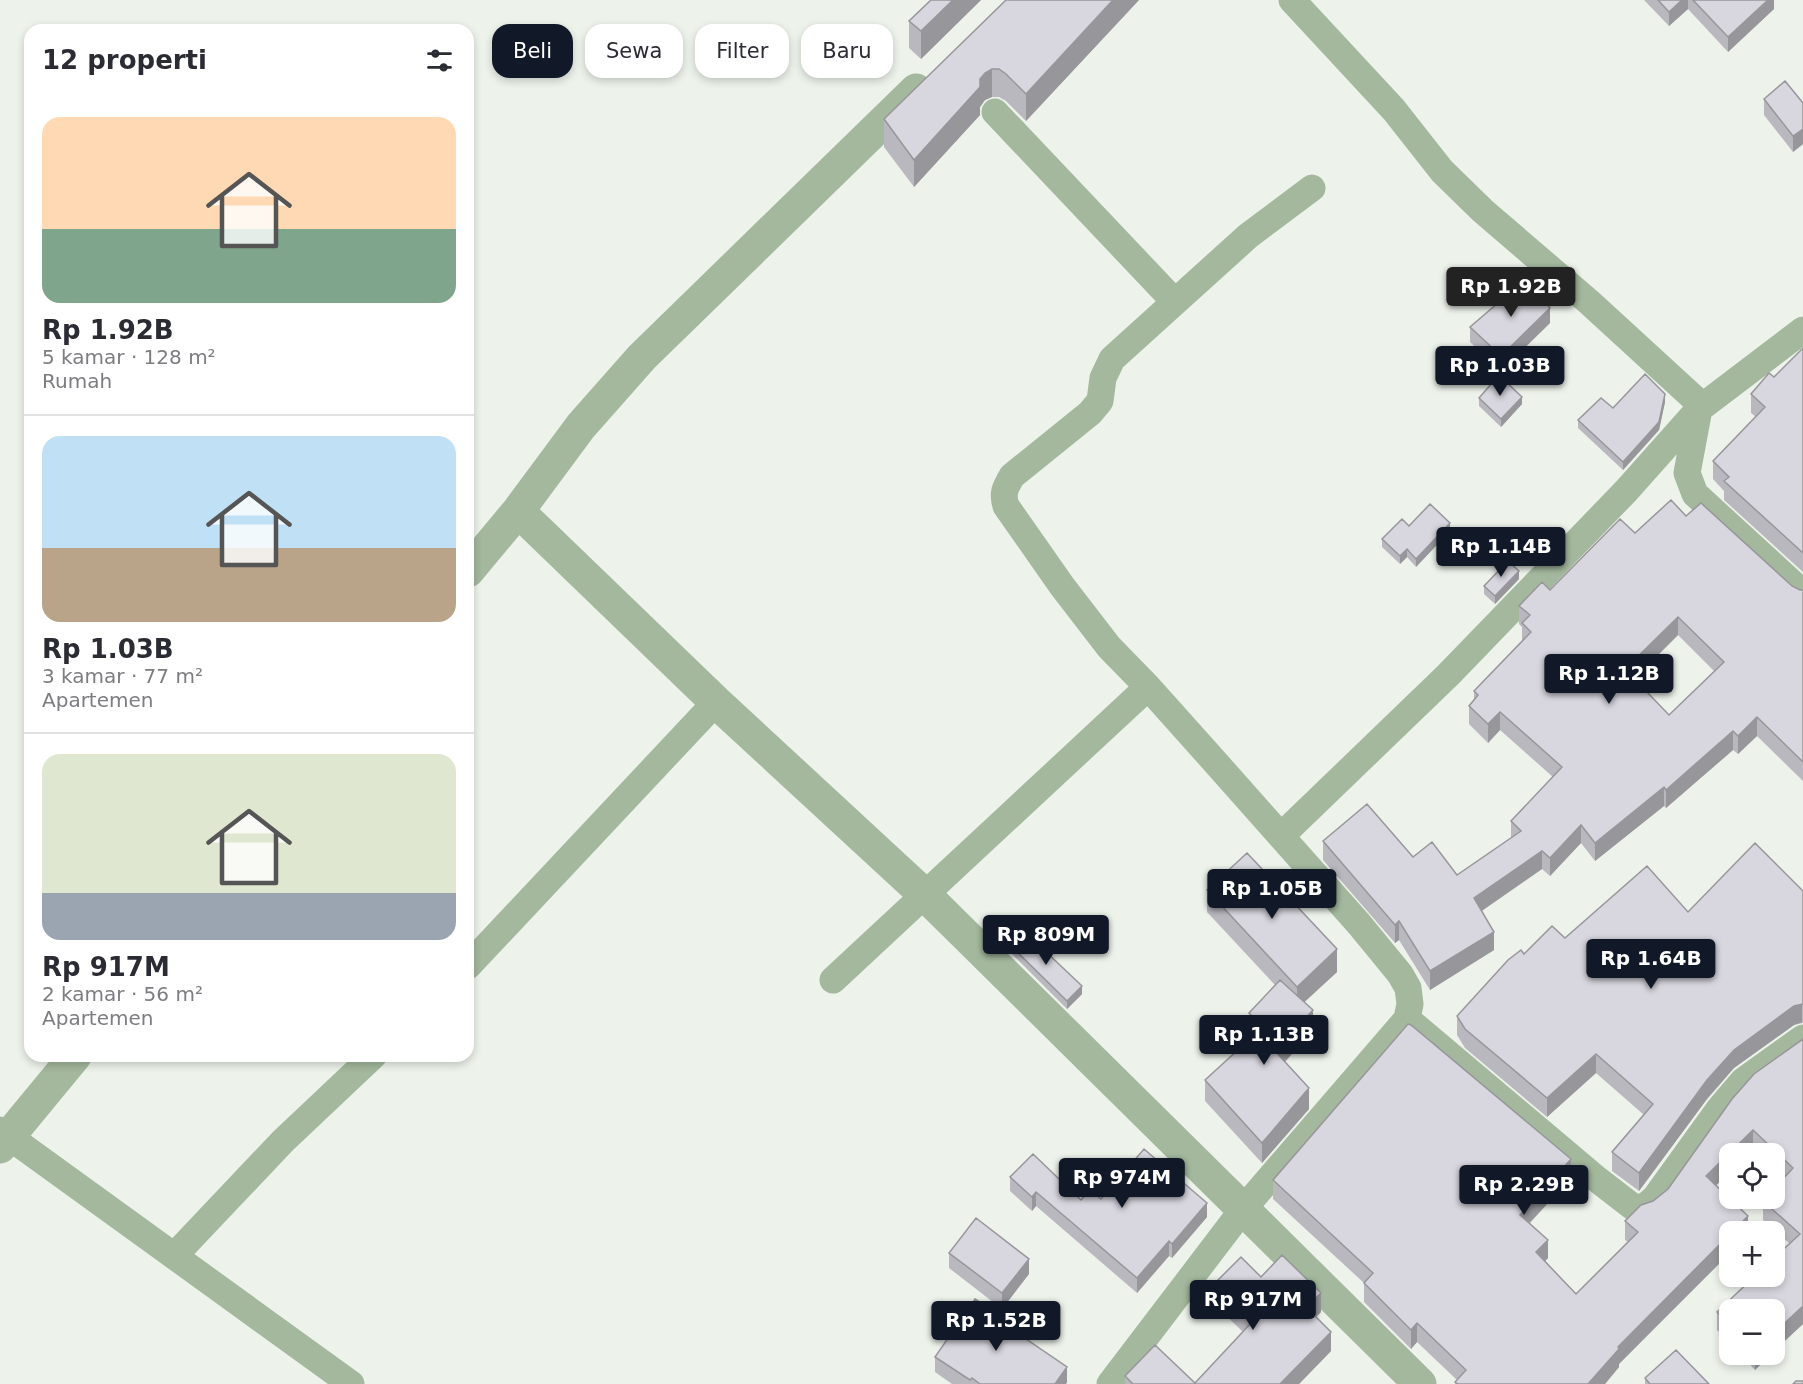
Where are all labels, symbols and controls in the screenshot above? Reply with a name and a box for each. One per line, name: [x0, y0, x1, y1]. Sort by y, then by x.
chip: Beli: [492, 24, 573, 78]
chip: Sewa: [585, 24, 683, 78]
chip: Filter: [695, 24, 789, 78]
chip: Baru: [801, 24, 893, 78]
icon: filters: [423, 44, 456, 77]
text: 12 properti: [42, 45, 207, 75]
icon: home: [195, 156, 303, 264]
pin: Rp 1.92B: [1449, 267, 1573, 318]
text: Rp 1.92B: [1460, 274, 1562, 298]
text: Rp 1.92B: [42, 315, 174, 345]
text: 5 kamar · 128 m²: [42, 345, 216, 369]
pin: Rp 1.03B: [1438, 346, 1562, 397]
text: Rp 1.03B: [1449, 353, 1551, 377]
text: Rumah: [42, 369, 112, 393]
icon: home: [195, 475, 303, 583]
pin: Rp 1.14B: [1439, 527, 1563, 578]
text: Rp 1.14B: [1450, 534, 1552, 558]
text: Rp 1.03B: [42, 634, 174, 664]
pin: Rp 1.12B: [1547, 654, 1671, 705]
text: Rp 1.12B: [1558, 661, 1660, 685]
text: 3 kamar · 77 m²: [42, 664, 203, 688]
text: Apartemen: [42, 688, 153, 712]
icon: home: [195, 793, 303, 901]
pin: Rp 1.05B: [1210, 869, 1334, 920]
text: Rp 1.05B: [1221, 876, 1323, 900]
pin: Rp 809M: [991, 915, 1101, 966]
text: Rp 809M: [997, 922, 1095, 946]
pin: Rp 1.64B: [1589, 939, 1713, 990]
text: Rp 1.64B: [1600, 946, 1702, 970]
text: Rp 917M: [42, 952, 170, 982]
text: 2 kamar · 56 m²: [42, 982, 203, 1006]
text: Apartemen: [42, 1006, 153, 1030]
pin: Rp 1.13B: [1202, 1015, 1326, 1066]
text: Rp 1.13B: [1213, 1022, 1315, 1046]
map controls: [1719, 1143, 1785, 1365]
button: locate: [1719, 1143, 1785, 1209]
pin: Rp 974M: [1067, 1158, 1177, 1209]
text: Rp 974M: [1073, 1165, 1171, 1189]
pin: Rp 2.29B: [1462, 1165, 1586, 1216]
text: Rp 2.29B: [1473, 1172, 1575, 1196]
button: +: [1719, 1221, 1785, 1287]
pin: Rp 917M: [1198, 1280, 1308, 1331]
text: Rp 917M: [1204, 1287, 1302, 1311]
button: −: [1719, 1299, 1785, 1365]
pin: Rp 1.52B: [934, 1301, 1058, 1352]
text: Rp 1.52B: [945, 1308, 1047, 1332]

